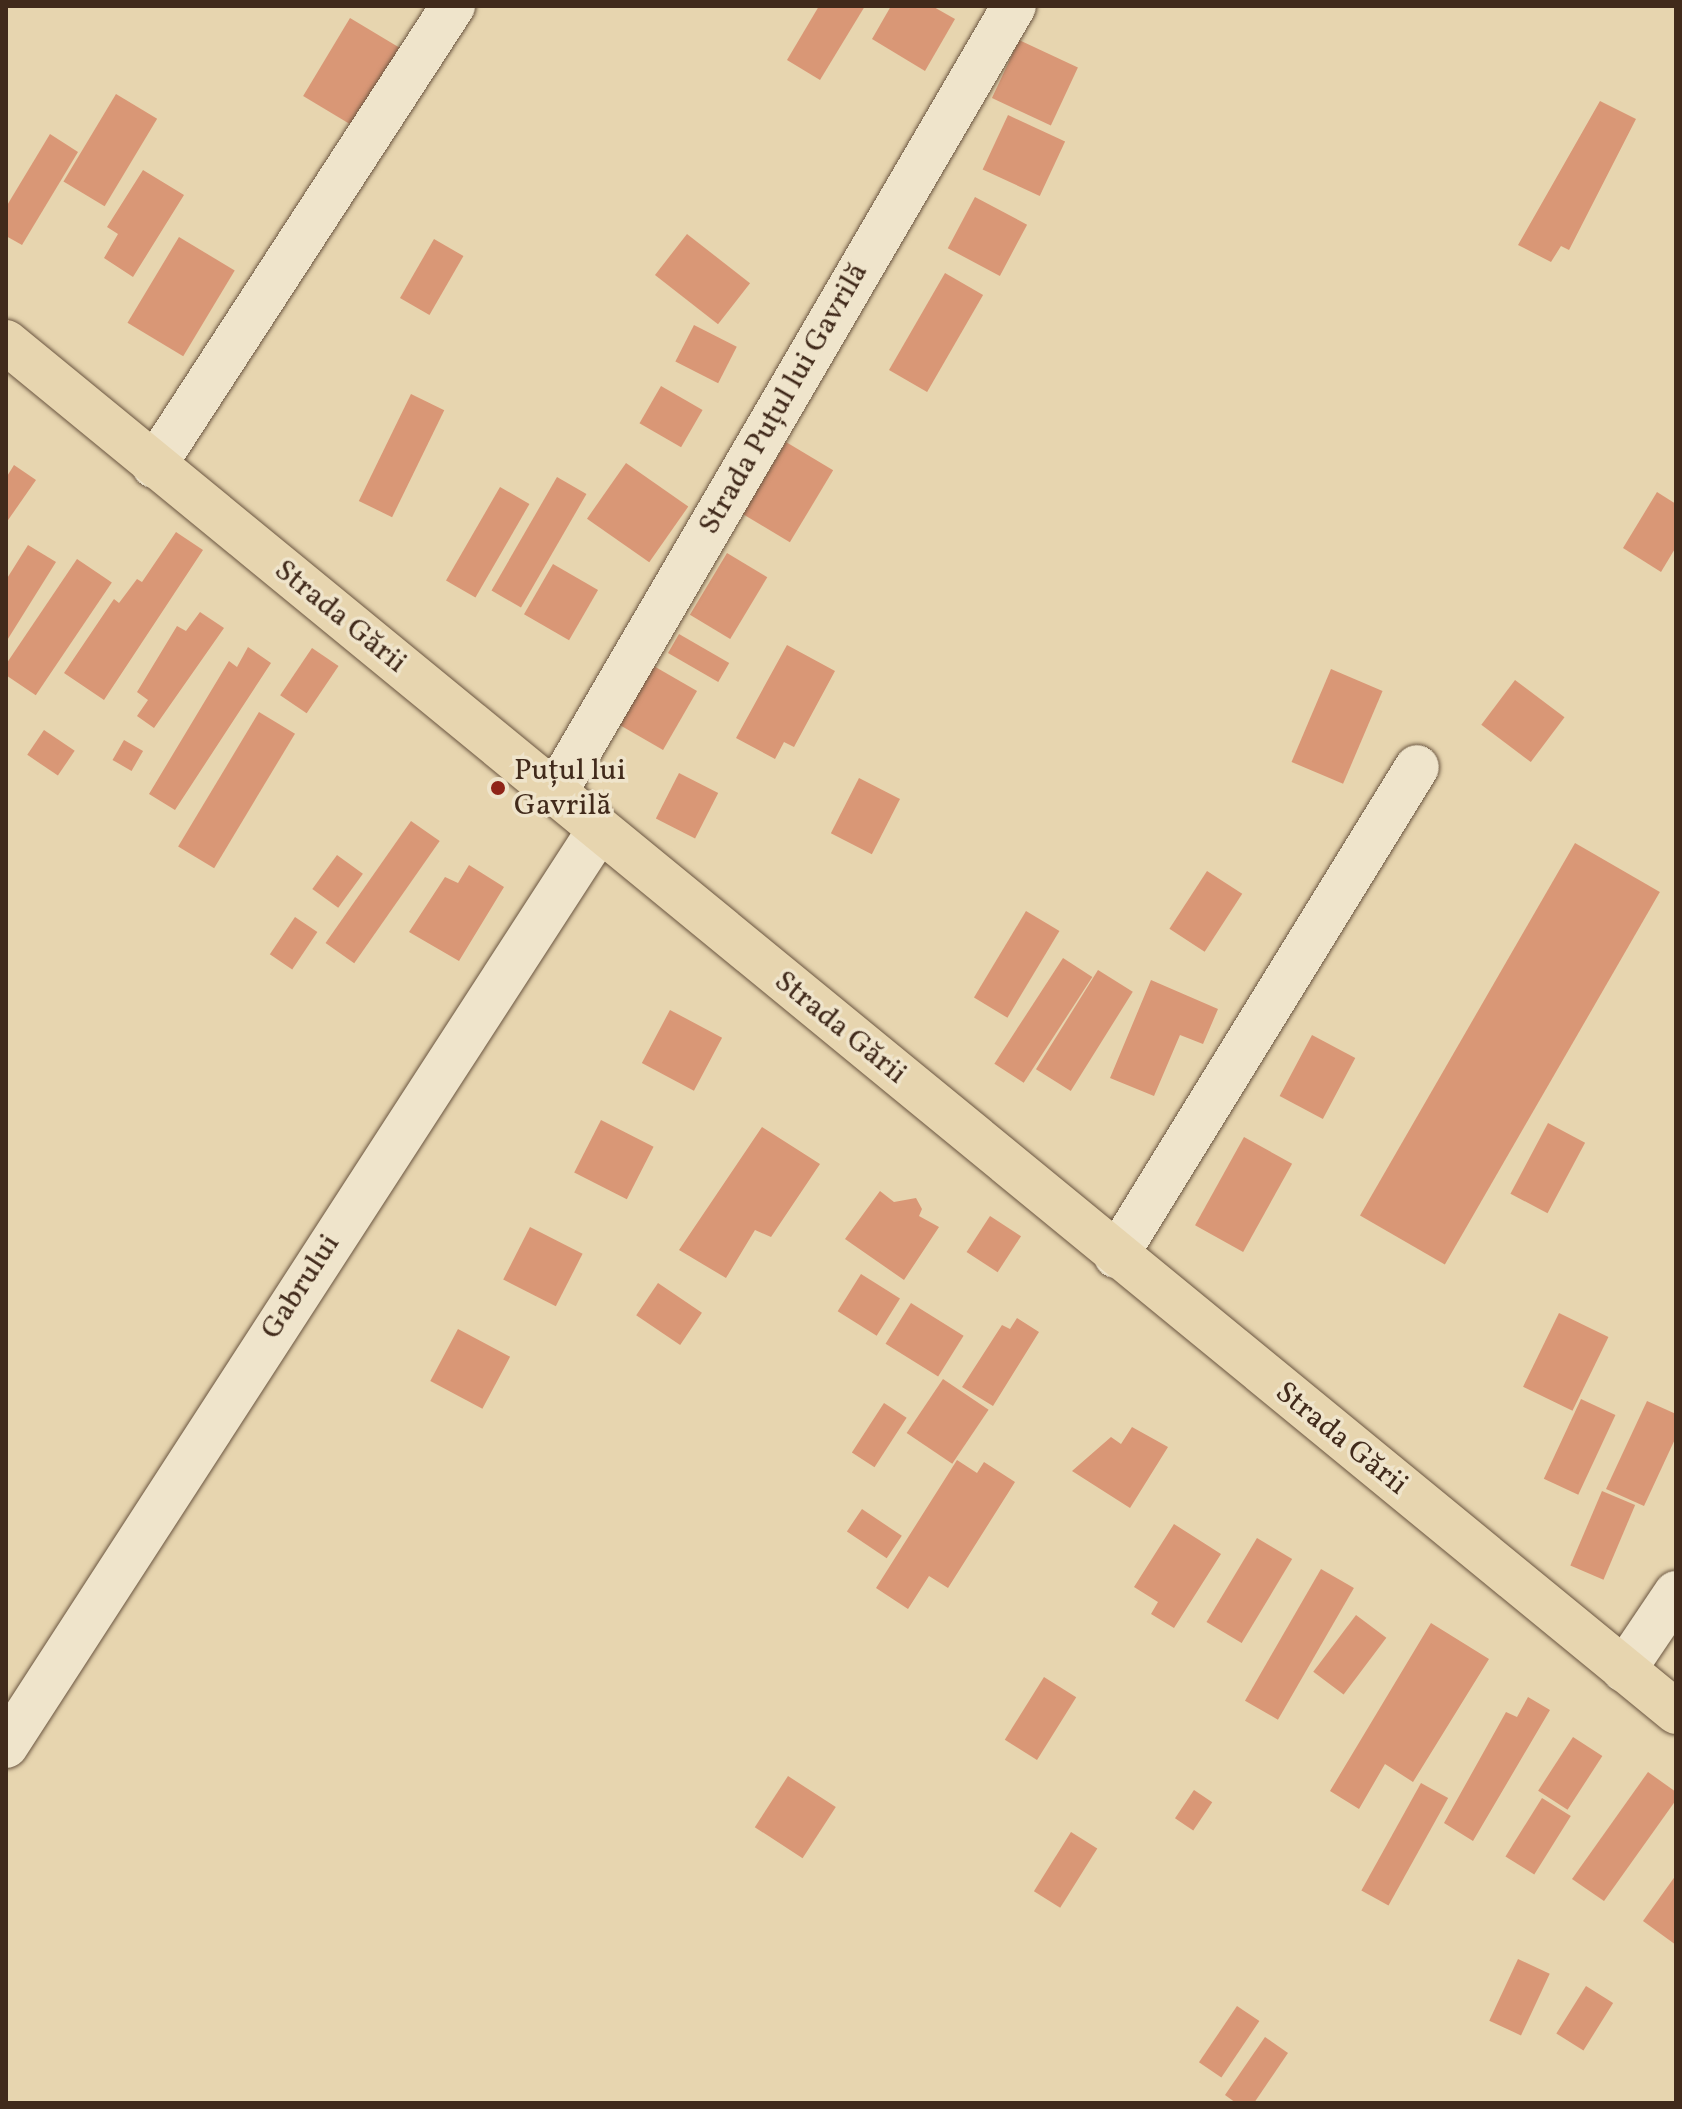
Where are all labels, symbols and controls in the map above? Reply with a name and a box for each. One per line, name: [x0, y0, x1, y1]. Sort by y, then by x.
street label: Strada Puțul lui Gavrilă: [692, 257, 876, 541]
street label: Strada Gării: [267, 553, 413, 681]
place label: Puțul lui Gavrilă: [514, 753, 626, 824]
marker: Puțul lui Gavrilă: [489, 779, 507, 797]
street label: Strada Gării: [767, 964, 913, 1092]
street label: Gabrului: [254, 1228, 348, 1346]
street label: Strada Gării: [1268, 1375, 1414, 1503]

